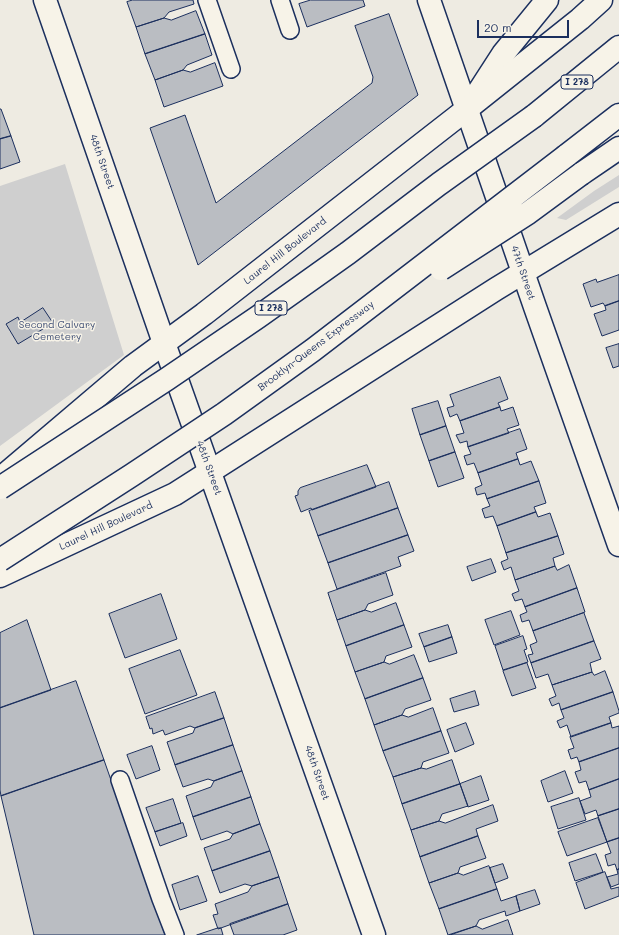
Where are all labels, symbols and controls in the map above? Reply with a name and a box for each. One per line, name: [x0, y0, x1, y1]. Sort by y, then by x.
scale bar: [479, 12, 571, 38]
text: 20 m: [484, 19, 512, 35]
road number: I 278: [561, 75, 593, 89]
street label: 48th Street: [87, 133, 117, 191]
street label: Laurel Hill Boulevard: [241, 215, 329, 287]
street label: 47th Street: [508, 244, 538, 302]
street label: Brooklyn-Queens Expressway: [256, 298, 376, 394]
road number: I 278: [255, 301, 287, 315]
park label: Second Calvary Cemetery: [19, 319, 95, 342]
street label: 48th Street: [194, 439, 224, 497]
street label: Laurel Hill Boulevard: [57, 499, 155, 553]
street label: 48th Street: [302, 744, 332, 802]

